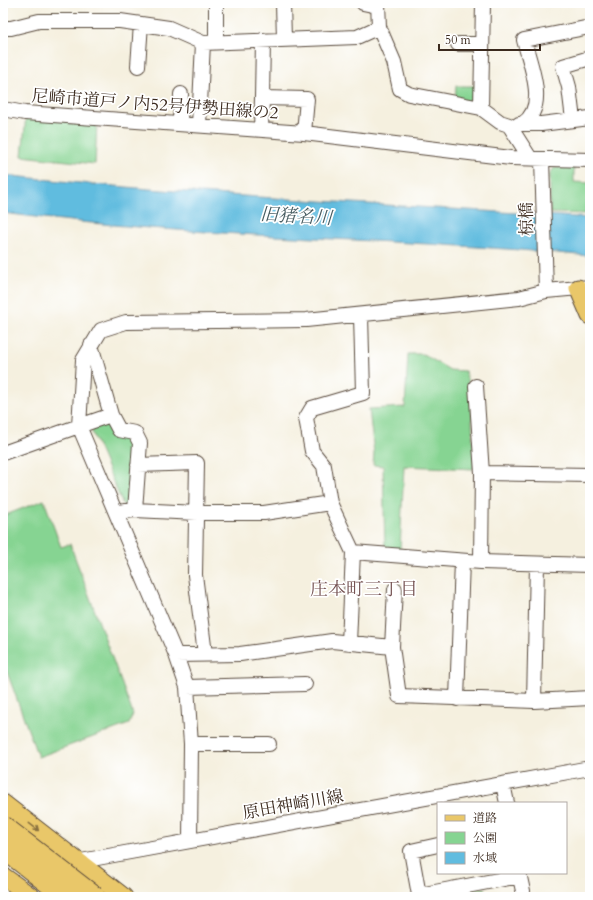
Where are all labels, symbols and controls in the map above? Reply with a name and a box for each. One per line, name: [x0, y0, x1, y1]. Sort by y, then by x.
scale bar: [439, 26, 540, 52]
text: 50 m: [445, 32, 472, 48]
street label: 尼崎市道戸ノ内52号伊勢田線の2: [31, 84, 279, 125]
water label: 旧猪名川: [259, 202, 335, 231]
street label: 椋橋: [515, 202, 538, 236]
district label: 庄本町三丁目: [310, 577, 418, 602]
street label: 原田神崎川線: [241, 784, 345, 825]
legend: [437, 802, 567, 874]
text: 道路: [473, 810, 497, 826]
one-way arrow: [28, 822, 39, 831]
text: 公園: [473, 830, 497, 846]
text: 水域: [473, 850, 497, 866]

